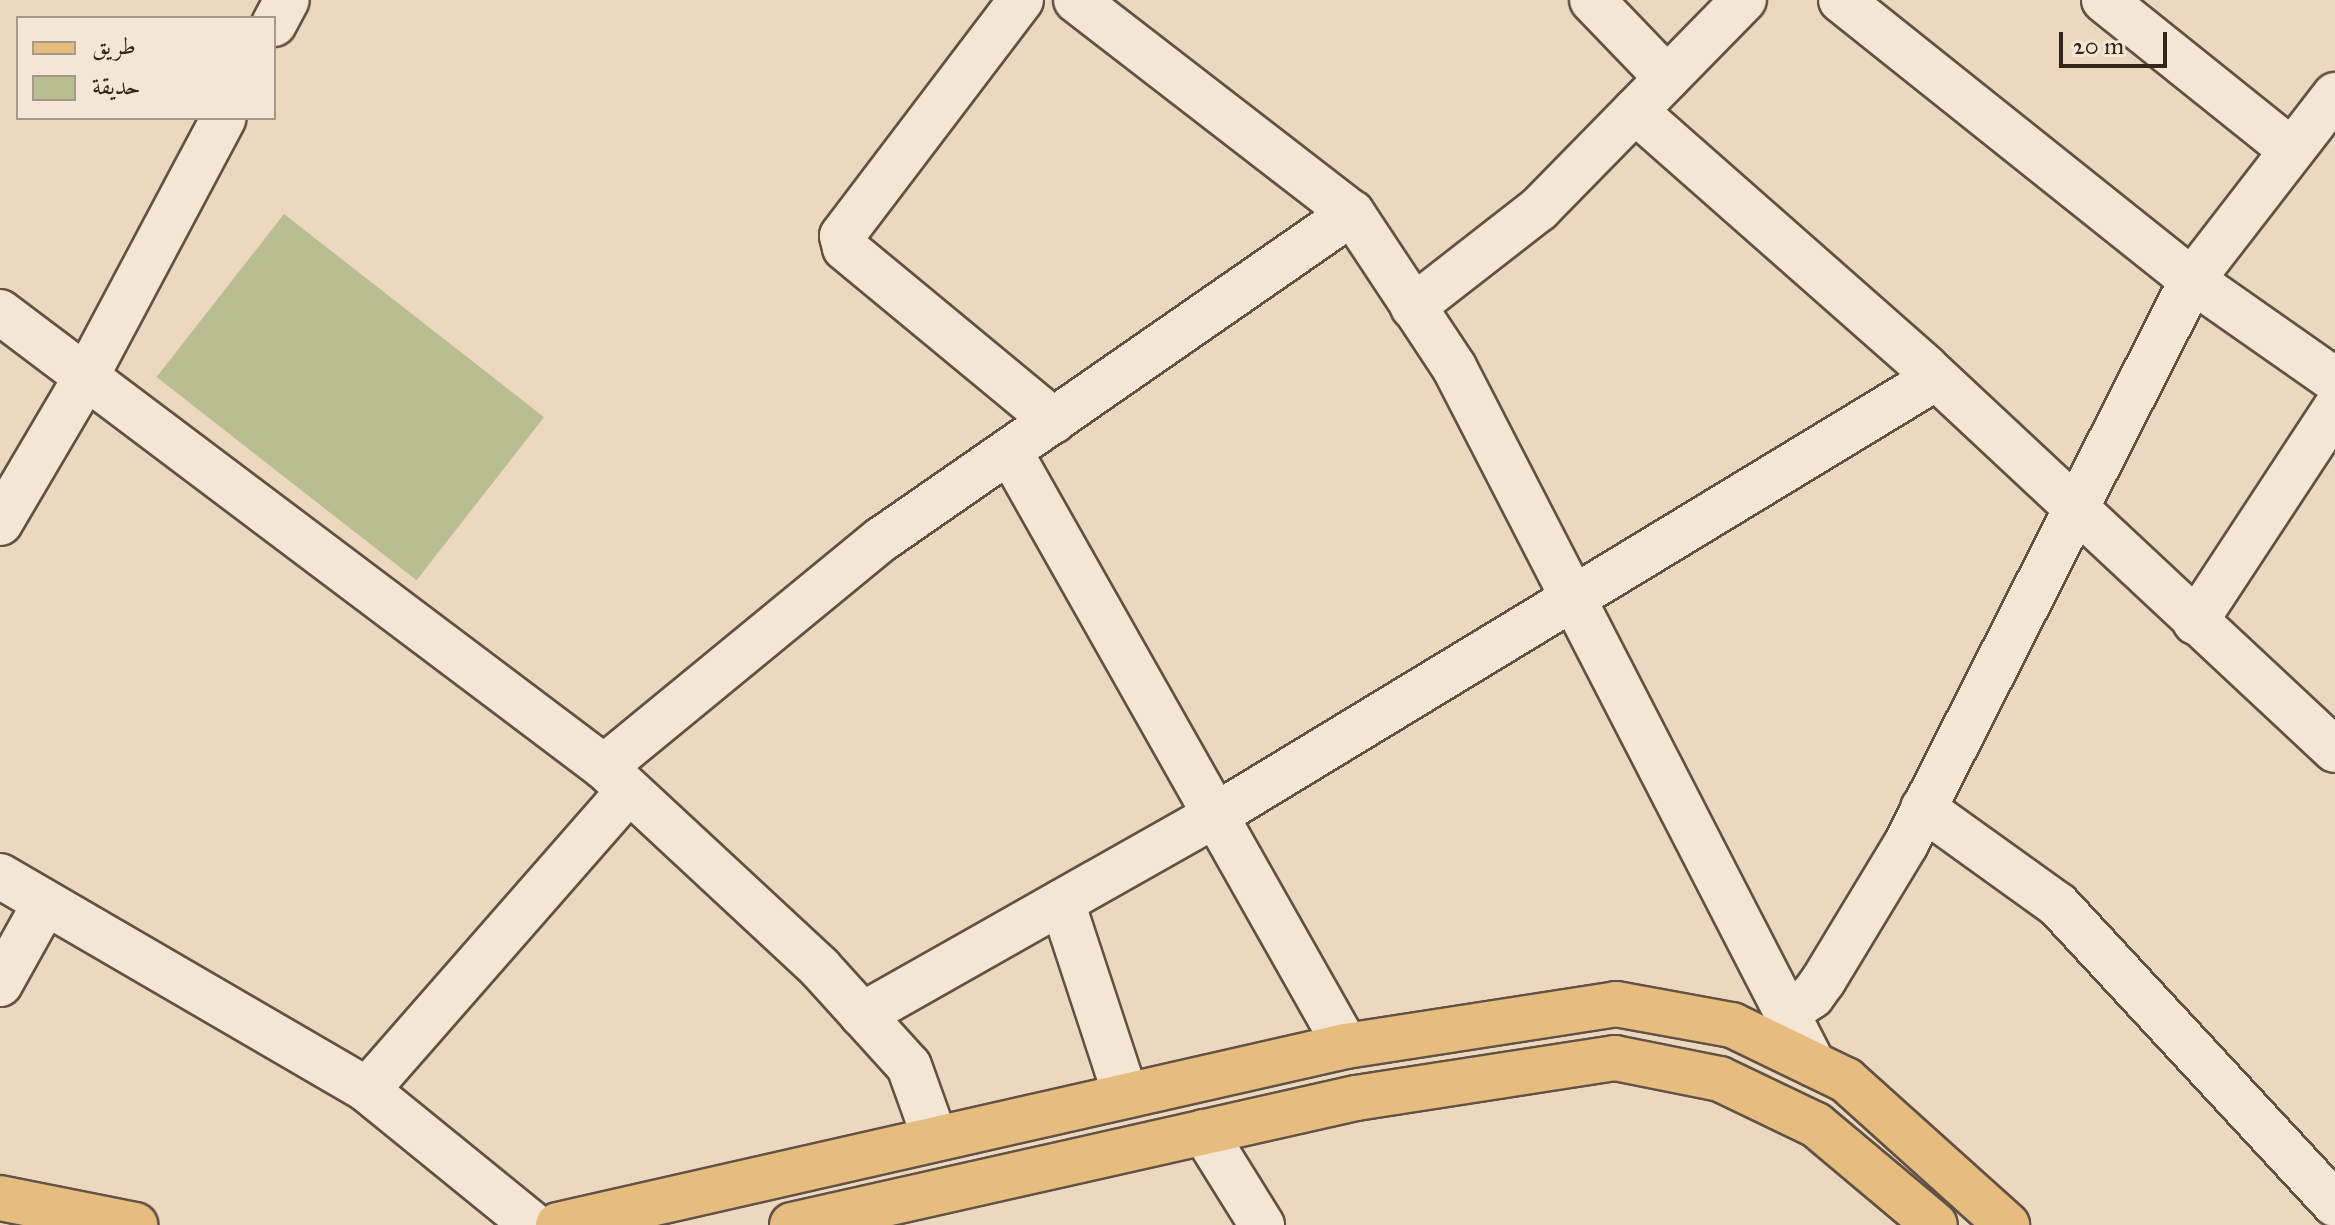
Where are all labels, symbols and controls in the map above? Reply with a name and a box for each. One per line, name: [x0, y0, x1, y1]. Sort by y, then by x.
legend: [16, 16, 276, 120]
scale bar: [2063, 16, 2171, 66]
text: طريق: [92, 31, 136, 61]
text: 20 m: [2073, 31, 2124, 61]
text: حديقة: [92, 71, 141, 101]

